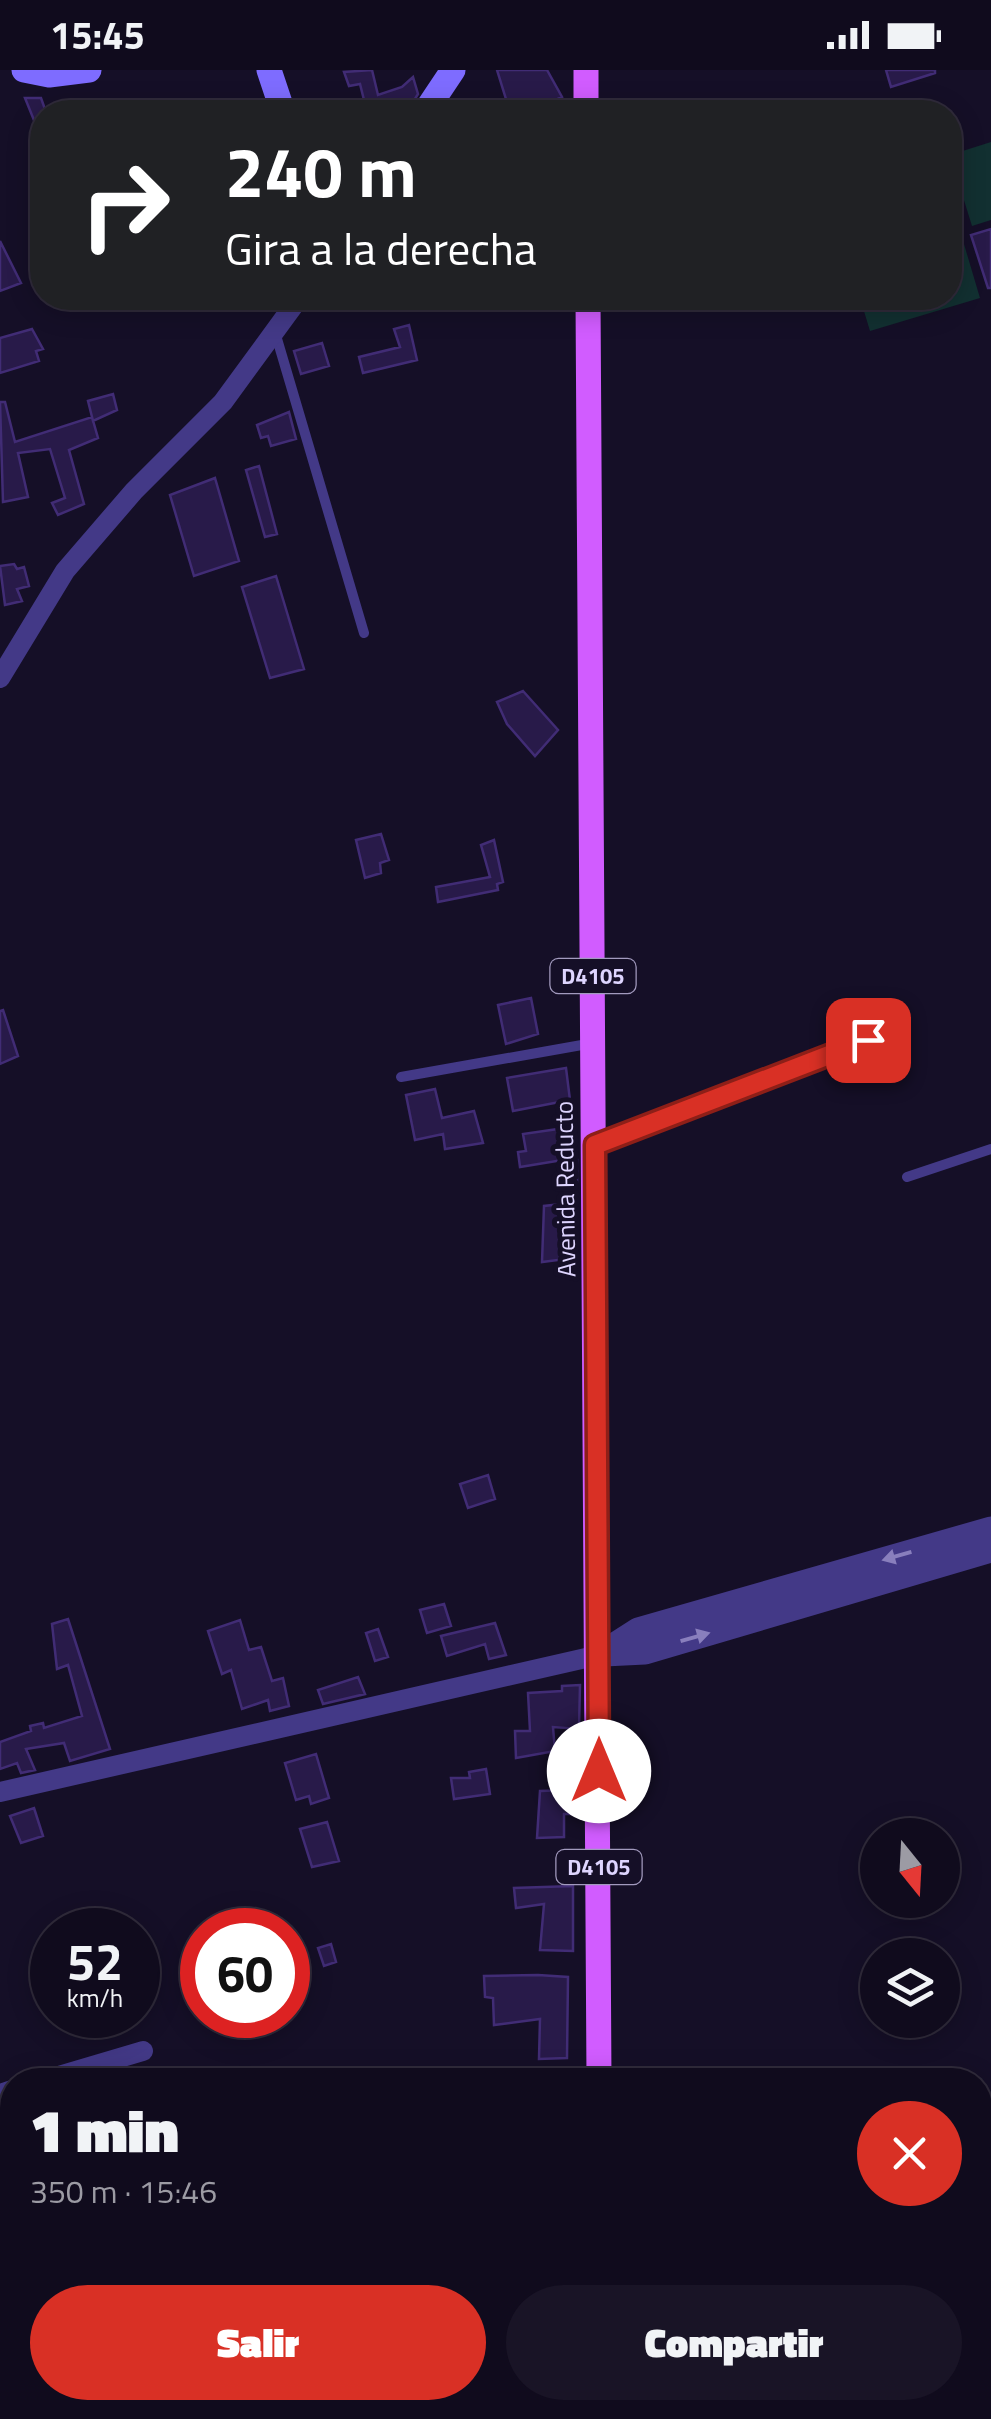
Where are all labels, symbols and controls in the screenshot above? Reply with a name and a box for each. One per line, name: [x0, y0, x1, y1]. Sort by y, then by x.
text: 15:45: [50, 6, 145, 64]
text: 240 m: [225, 118, 417, 224]
icon: right: [60, 140, 190, 270]
text: Gira a la derecha: [225, 214, 537, 282]
road number: D4105: [550, 959, 636, 993]
pin: [826, 998, 911, 1083]
icon: arrive: [841, 1013, 896, 1068]
street label: Avenida Reducto: [544, 1101, 586, 1277]
one-way arrow: [882, 1549, 912, 1564]
one-way arrow: [680, 1629, 711, 1644]
position arrow: [547, 1719, 651, 1823]
north arrow: [860, 1818, 960, 1918]
map controls: [860, 1818, 960, 2038]
road number: D4105: [556, 1850, 642, 1884]
speed limit sign: 60: [180, 1908, 310, 2038]
text: 52: [67, 1923, 123, 1999]
button: layers: [860, 1938, 960, 2038]
text: km/h: [67, 1979, 123, 2017]
text: 1 min: [30, 2084, 179, 2175]
button: close: [857, 2101, 962, 2206]
text: 350 m · 15:46: [30, 2167, 217, 2215]
button: Salir: [30, 2285, 486, 2400]
button: Compartir: [506, 2285, 962, 2400]

